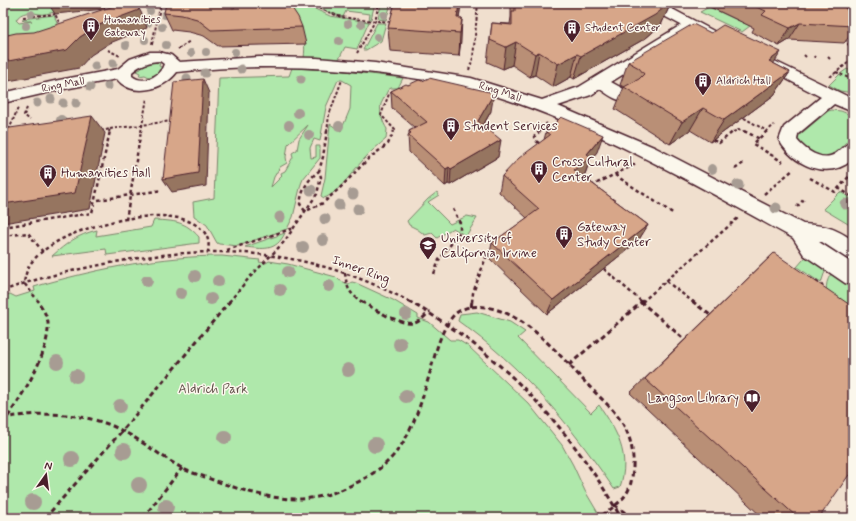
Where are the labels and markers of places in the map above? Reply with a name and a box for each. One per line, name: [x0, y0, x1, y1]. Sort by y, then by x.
place label: Humanities Gateway: [104, 13, 161, 40]
building icon: Humanities Gateway: [81, 16, 101, 41]
building icon: Student Center: [562, 18, 582, 43]
place label: Student Center: [585, 21, 661, 35]
building icon: Aldrich Hall: [693, 71, 713, 96]
place label: Aldrich Hall: [716, 74, 771, 88]
building icon: Student Services: [441, 116, 461, 141]
place label: Student Services: [464, 118, 558, 135]
place label: Cross Cultural Center: [552, 154, 633, 186]
building icon: Cross Cultural Center: [529, 159, 549, 184]
building icon: Humanities Hall: [38, 163, 58, 188]
place label: Humanities Hall: [61, 165, 151, 182]
place label: Gateway Study Center: [577, 219, 652, 251]
building icon: Gateway Study Center: [554, 224, 574, 249]
place label: University of California, Irvine: [441, 230, 537, 264]
school or university icon: University of California, Irvine: [418, 235, 438, 260]
library icon: Langson Library: [742, 388, 762, 413]
place label: Langson Library: [647, 390, 739, 408]

